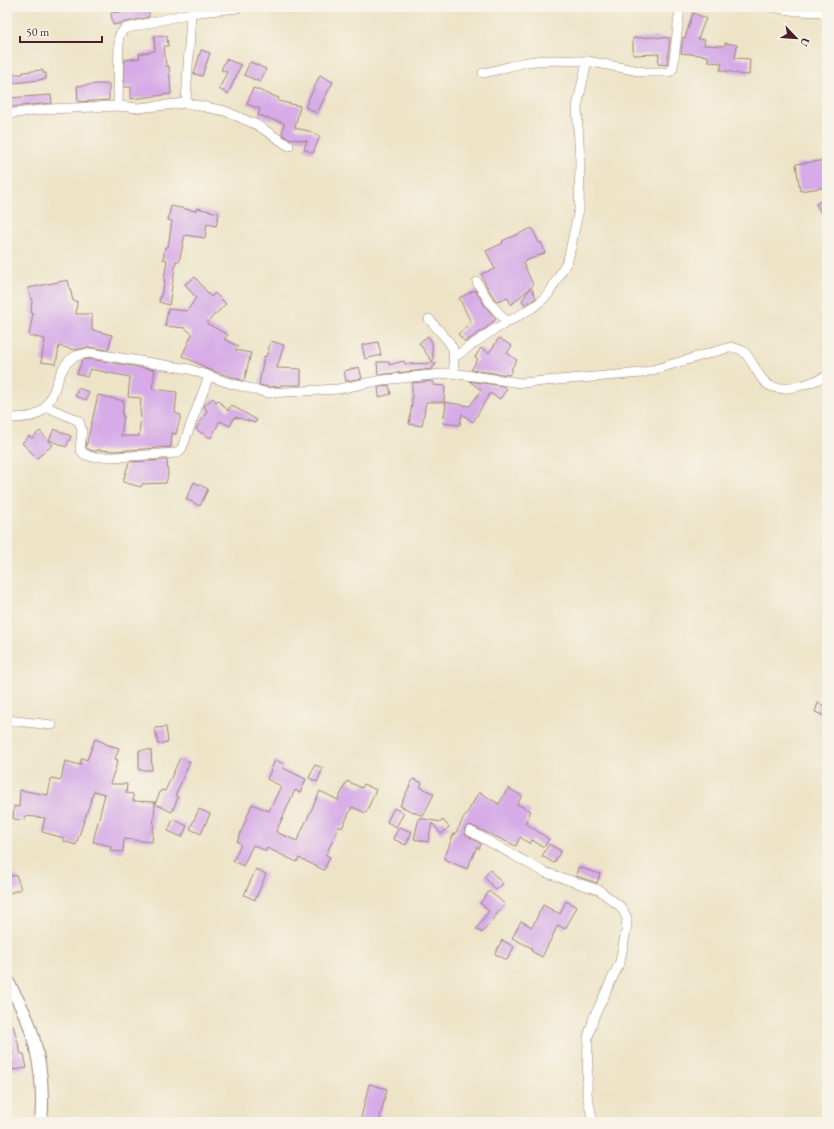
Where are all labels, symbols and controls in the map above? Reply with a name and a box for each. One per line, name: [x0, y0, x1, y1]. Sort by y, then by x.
scale bar: [20, 18, 102, 44]
north arrow: [776, 18, 816, 58]
text: 50 m: [26, 24, 50, 40]
text: U: [797, 36, 813, 50]

